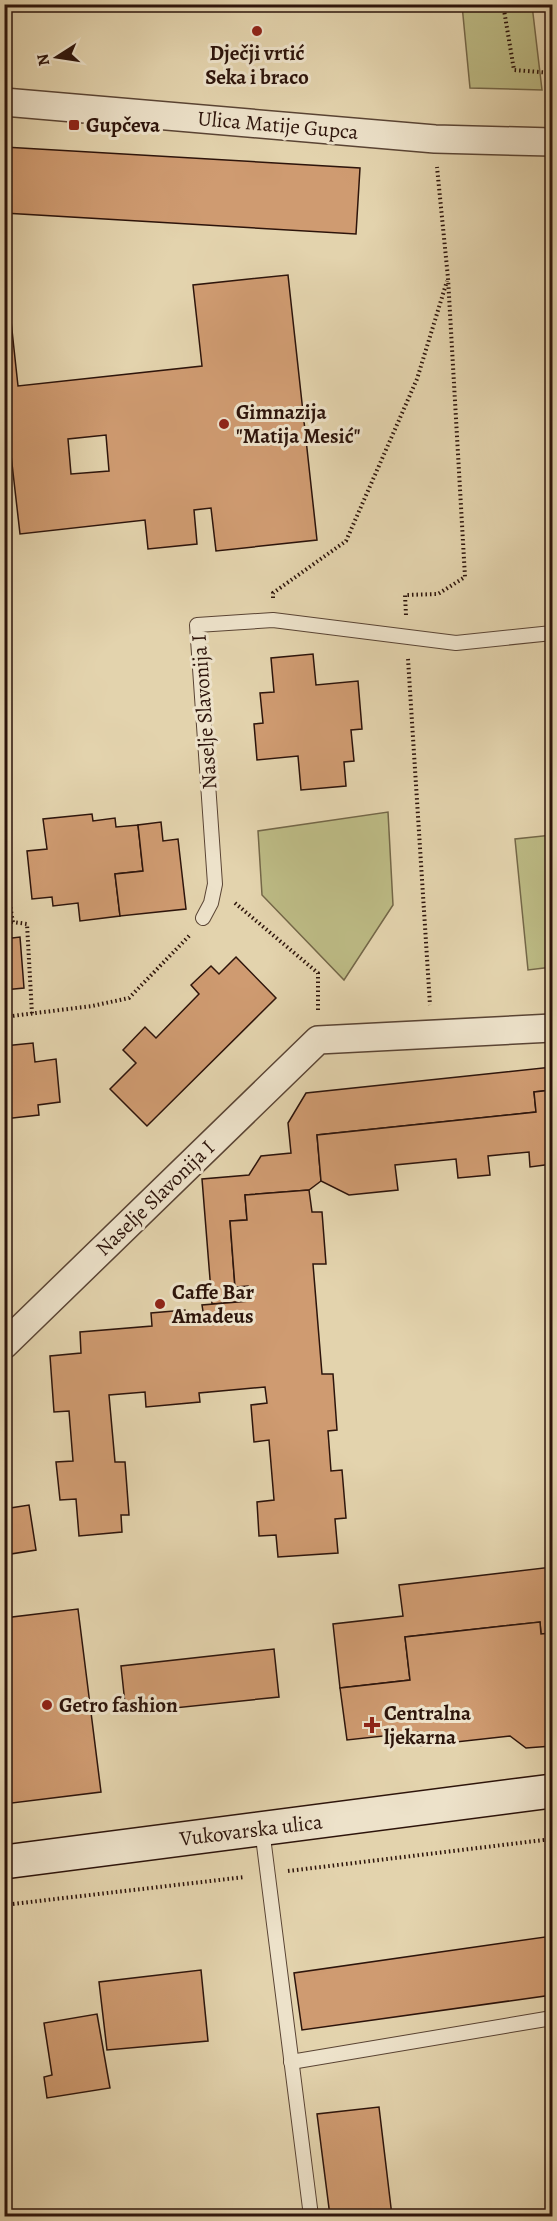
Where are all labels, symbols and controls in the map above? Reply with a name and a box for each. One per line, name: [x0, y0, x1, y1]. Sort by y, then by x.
marker: Dječji vrtić Seka i braco: [250, 24, 264, 38]
north arrow: [27, 27, 87, 87]
place label: Dječji vrtić Seka i braco: [205, 39, 309, 91]
text: N: [31, 52, 55, 68]
street label: Ulica Matije Gupca: [196, 104, 360, 146]
place label: Gupčeva: [86, 111, 161, 139]
marker: Gupčeva: [67, 118, 81, 132]
place label: Gimnazija "Matija Mesić": [236, 398, 361, 450]
marker: Gimnazija "Matija Mesić": [217, 417, 231, 431]
street label: Naselje Slavonija I: [185, 634, 223, 790]
street label: Naselje Slavonija I: [89, 1134, 221, 1262]
place label: Caffe Bar Amadeus: [171, 1278, 255, 1330]
marker: Caffe Bar Amadeus: [153, 1297, 167, 1311]
place label: Getro fashion: [59, 1691, 178, 1719]
marker: Getro fashion: [40, 1698, 54, 1712]
place label: Centralna ljekarna: [384, 1699, 472, 1751]
marker: Centralna ljekarna: [365, 1718, 379, 1732]
street label: Vukovarska ulica: [177, 1807, 324, 1853]

